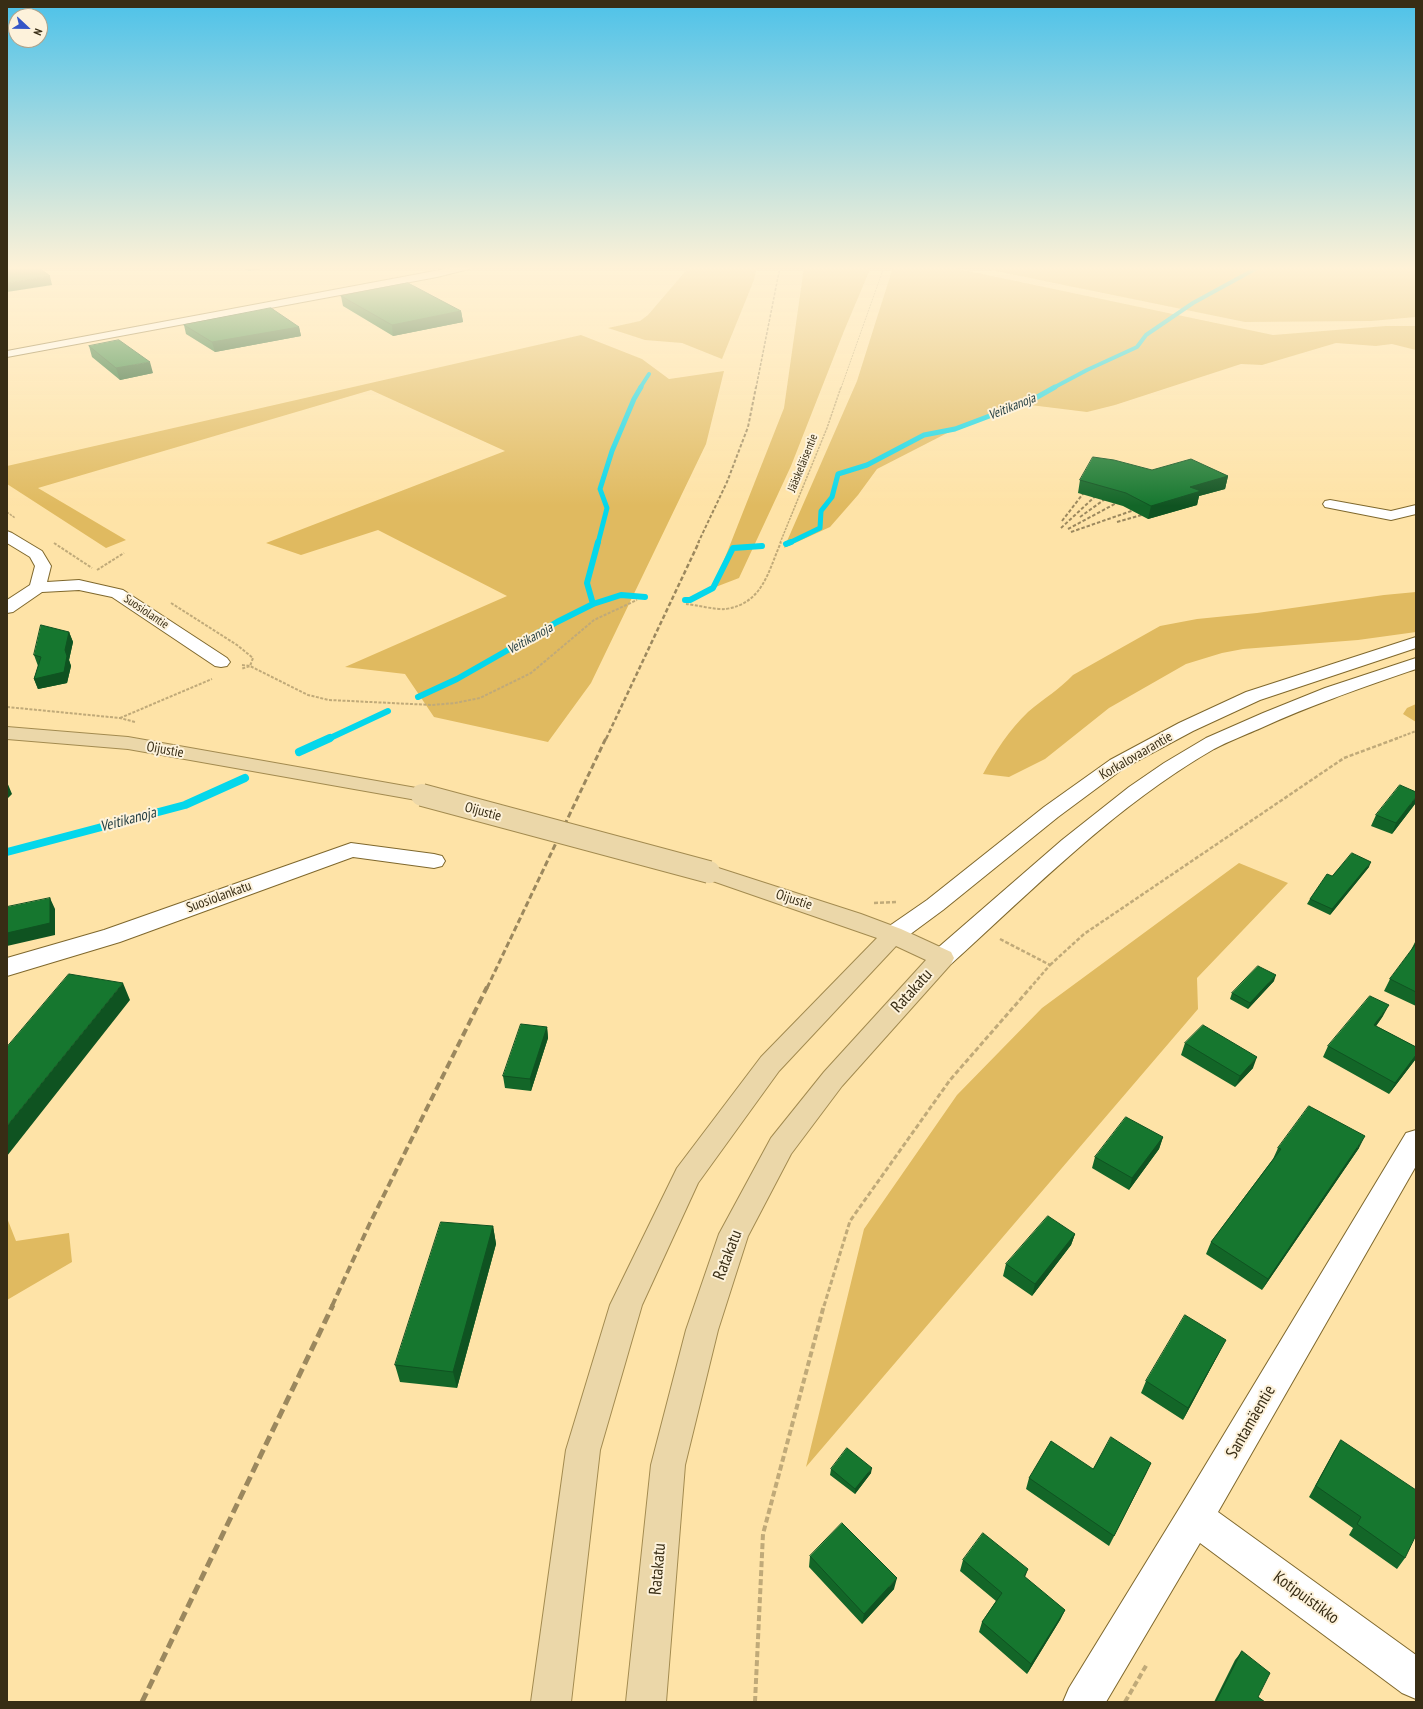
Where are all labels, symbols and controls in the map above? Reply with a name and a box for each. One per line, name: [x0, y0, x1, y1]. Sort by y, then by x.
north arrow: [8, 8, 48, 48]
text: N: [31, 27, 46, 37]
water label: Veitikanoja: [986, 390, 1038, 424]
street label: Jääskeläisentie: [785, 432, 821, 494]
street label: Suosiolantie: [121, 592, 171, 632]
water label: Veitikanoja: [505, 620, 555, 658]
street label: Korkalovaarantie: [1097, 728, 1175, 784]
street label: Oijustie: [145, 738, 185, 762]
street label: Oijustie: [463, 799, 503, 825]
water label: Veitikanoja: [98, 804, 158, 836]
street label: Suosiolankatu: [184, 877, 254, 917]
street label: Oijustie: [774, 886, 814, 914]
street label: Ratakatu: [887, 965, 937, 1017]
street label: Ratakatu: [709, 1227, 747, 1283]
street label: Santamäentie: [1222, 1382, 1280, 1462]
street label: Ratakatu: [646, 1542, 670, 1596]
street label: Kotipuistikko: [1269, 1567, 1343, 1629]

